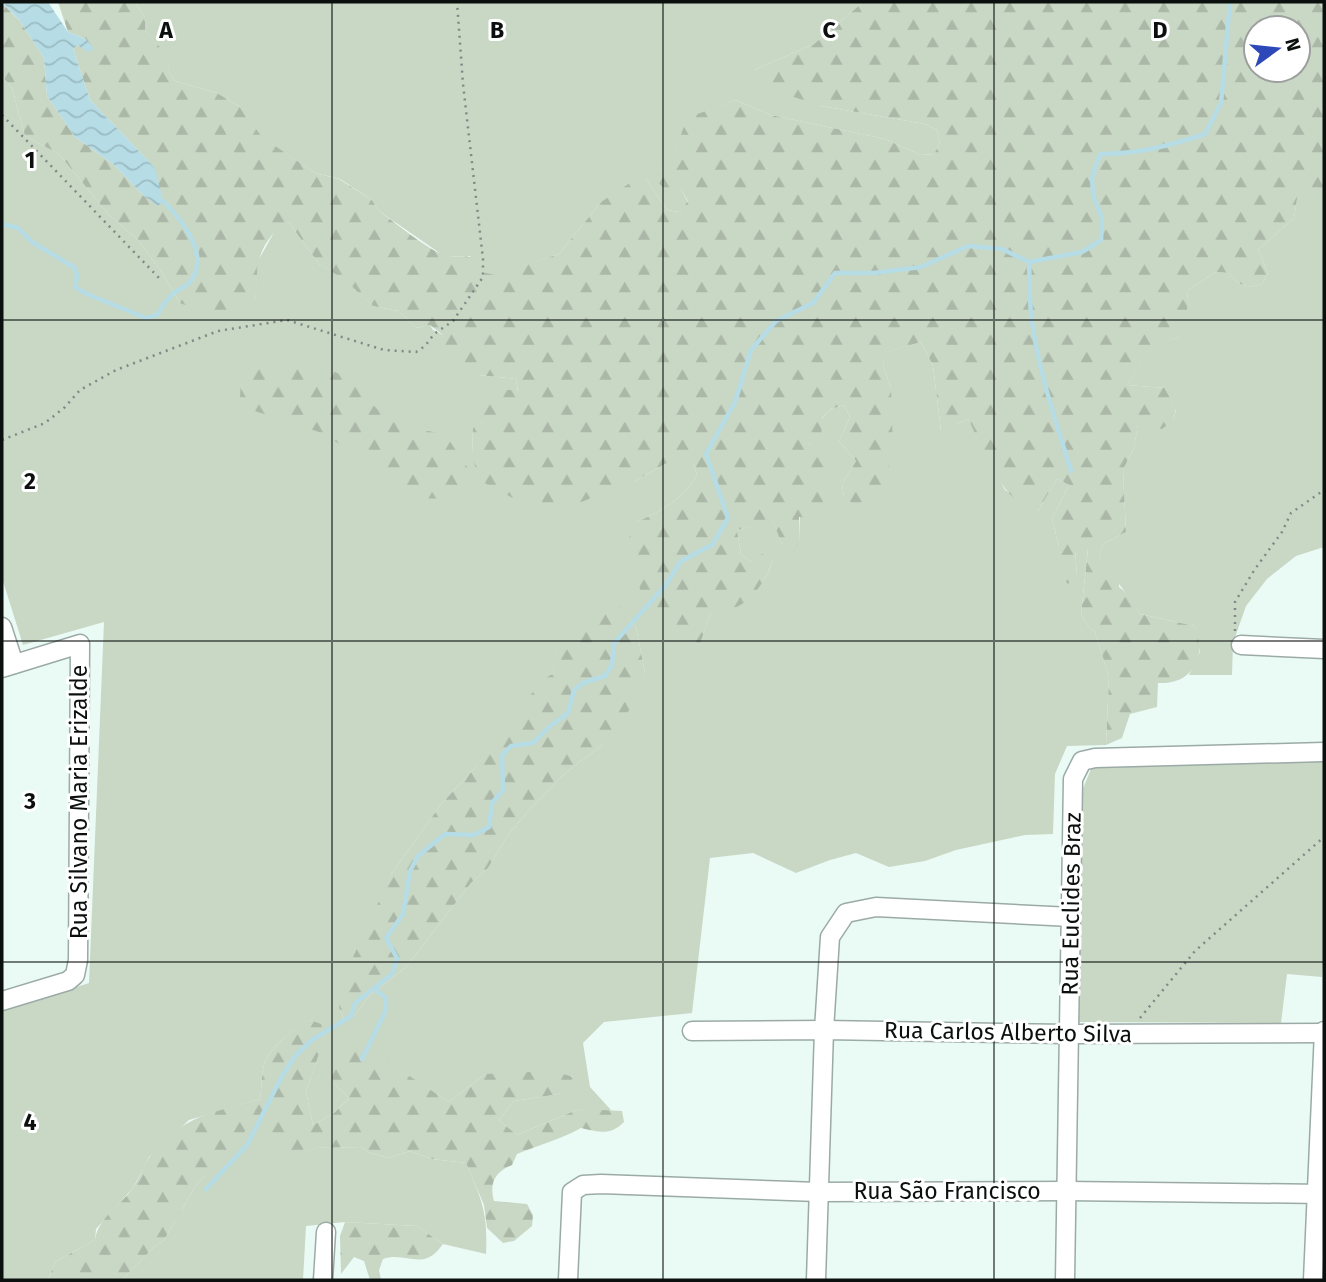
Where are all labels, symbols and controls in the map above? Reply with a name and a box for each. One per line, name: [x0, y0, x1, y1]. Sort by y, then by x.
north arrow: [1242, 14, 1312, 84]
text: A: [158, 16, 173, 44]
text: B: [490, 16, 504, 44]
text: C: [822, 16, 836, 44]
text: D: [1153, 16, 1168, 44]
text: N: [1280, 36, 1306, 54]
text: 1: [25, 146, 35, 174]
text: 2: [24, 467, 36, 495]
street label: Rua Silvano Maria Erizalde: [65, 665, 93, 939]
text: 3: [23, 787, 36, 815]
street label: Rua Euclides Braz: [1055, 812, 1087, 996]
street label: Rua Carlos Alberto Silva: [884, 1016, 1132, 1048]
text: 4: [24, 1108, 37, 1136]
street label: Rua São Francisco: [853, 1177, 1041, 1205]

